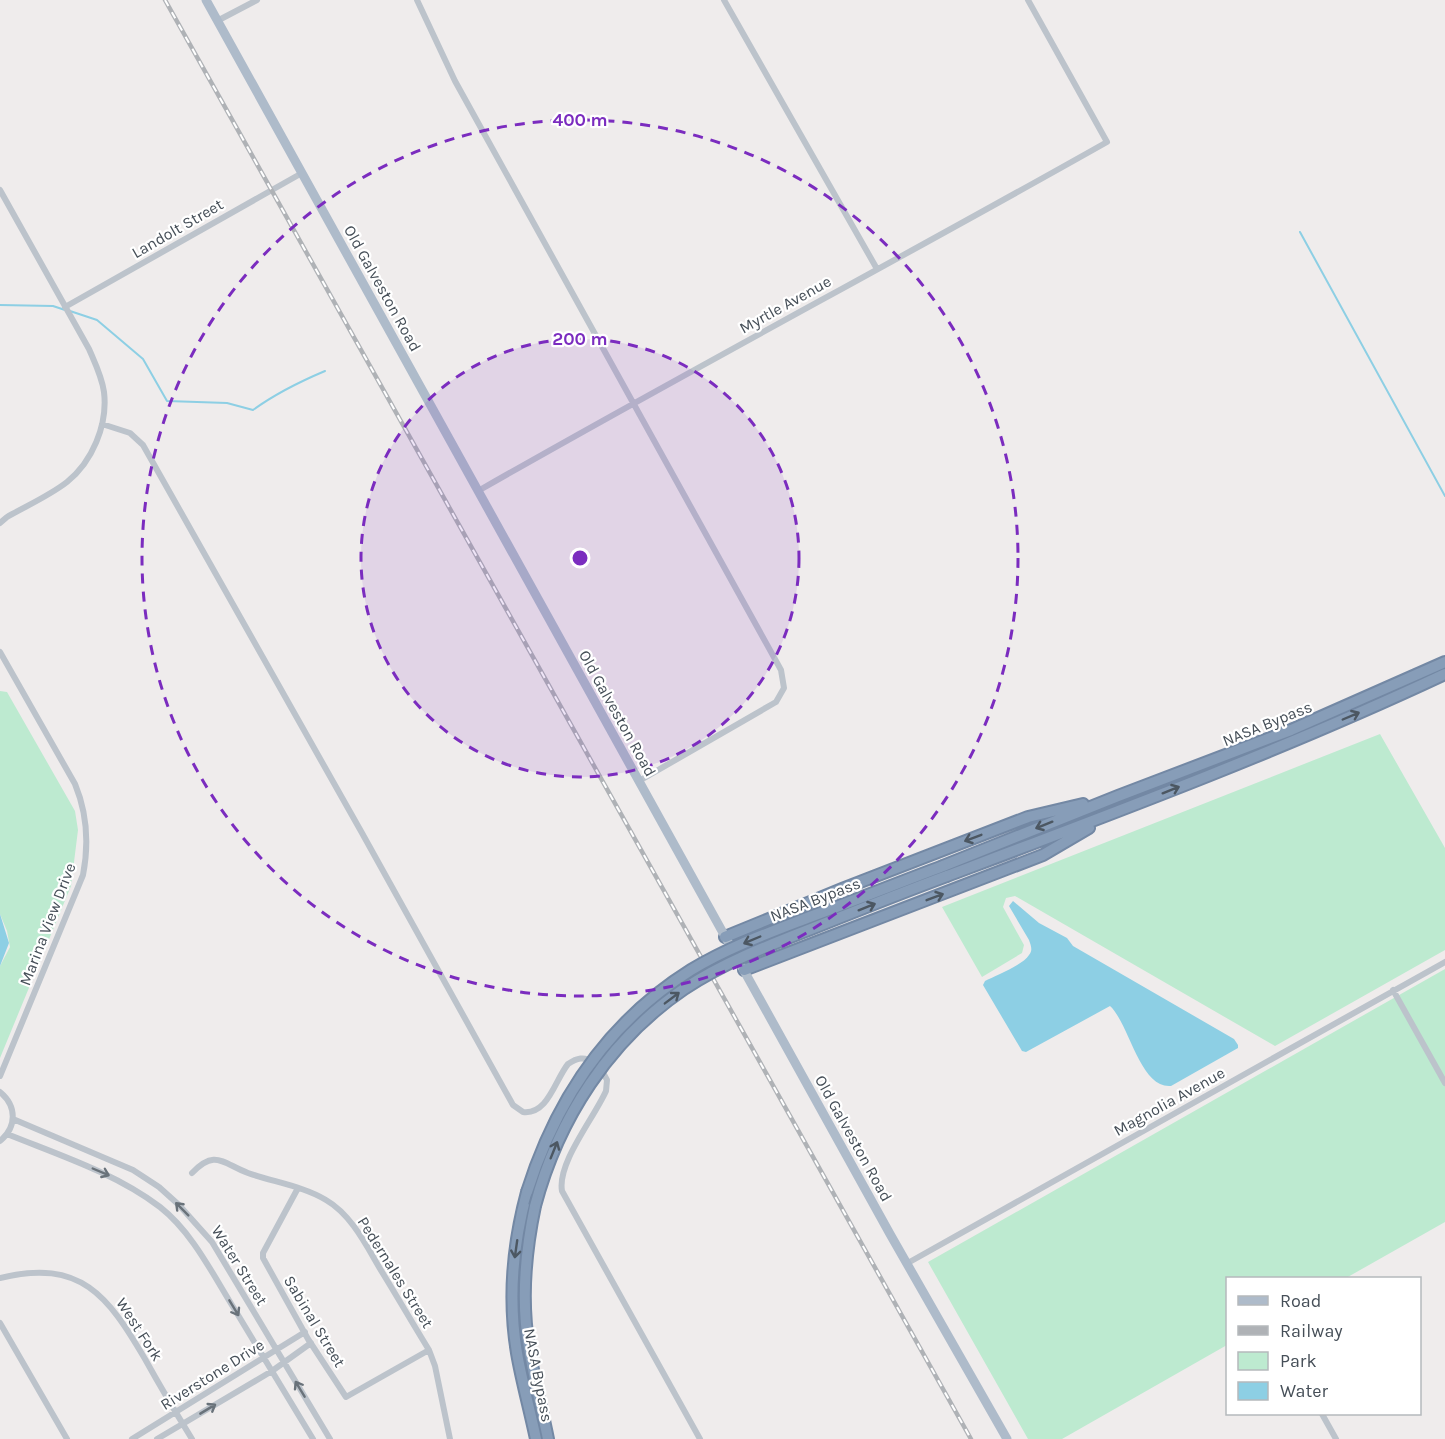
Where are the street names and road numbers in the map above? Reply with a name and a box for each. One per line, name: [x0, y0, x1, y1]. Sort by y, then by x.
street label: Landolt Street: [128, 195, 226, 262]
street label: Old Galveston Road: [340, 222, 425, 355]
street label: Myrtle Avenue: [736, 271, 834, 337]
street label: Old Galveston Road: [575, 647, 660, 780]
street label: NASA Bypass: [1220, 697, 1315, 750]
street label: Marina View Drive: [15, 860, 80, 988]
street label: NASA Bypass: [767, 874, 863, 925]
street label: Magnolia Avenue: [1110, 1063, 1228, 1140]
street label: Old Galveston Road: [811, 1072, 896, 1205]
street label: Pedernales Street: [354, 1213, 438, 1332]
street label: Water Street: [208, 1222, 272, 1309]
street label: Sabinal Street: [280, 1272, 349, 1370]
street label: West Fork: [112, 1294, 167, 1365]
street label: NASA Bypass: [520, 1327, 557, 1424]
street label: Riverstone Drive: [157, 1335, 268, 1414]

